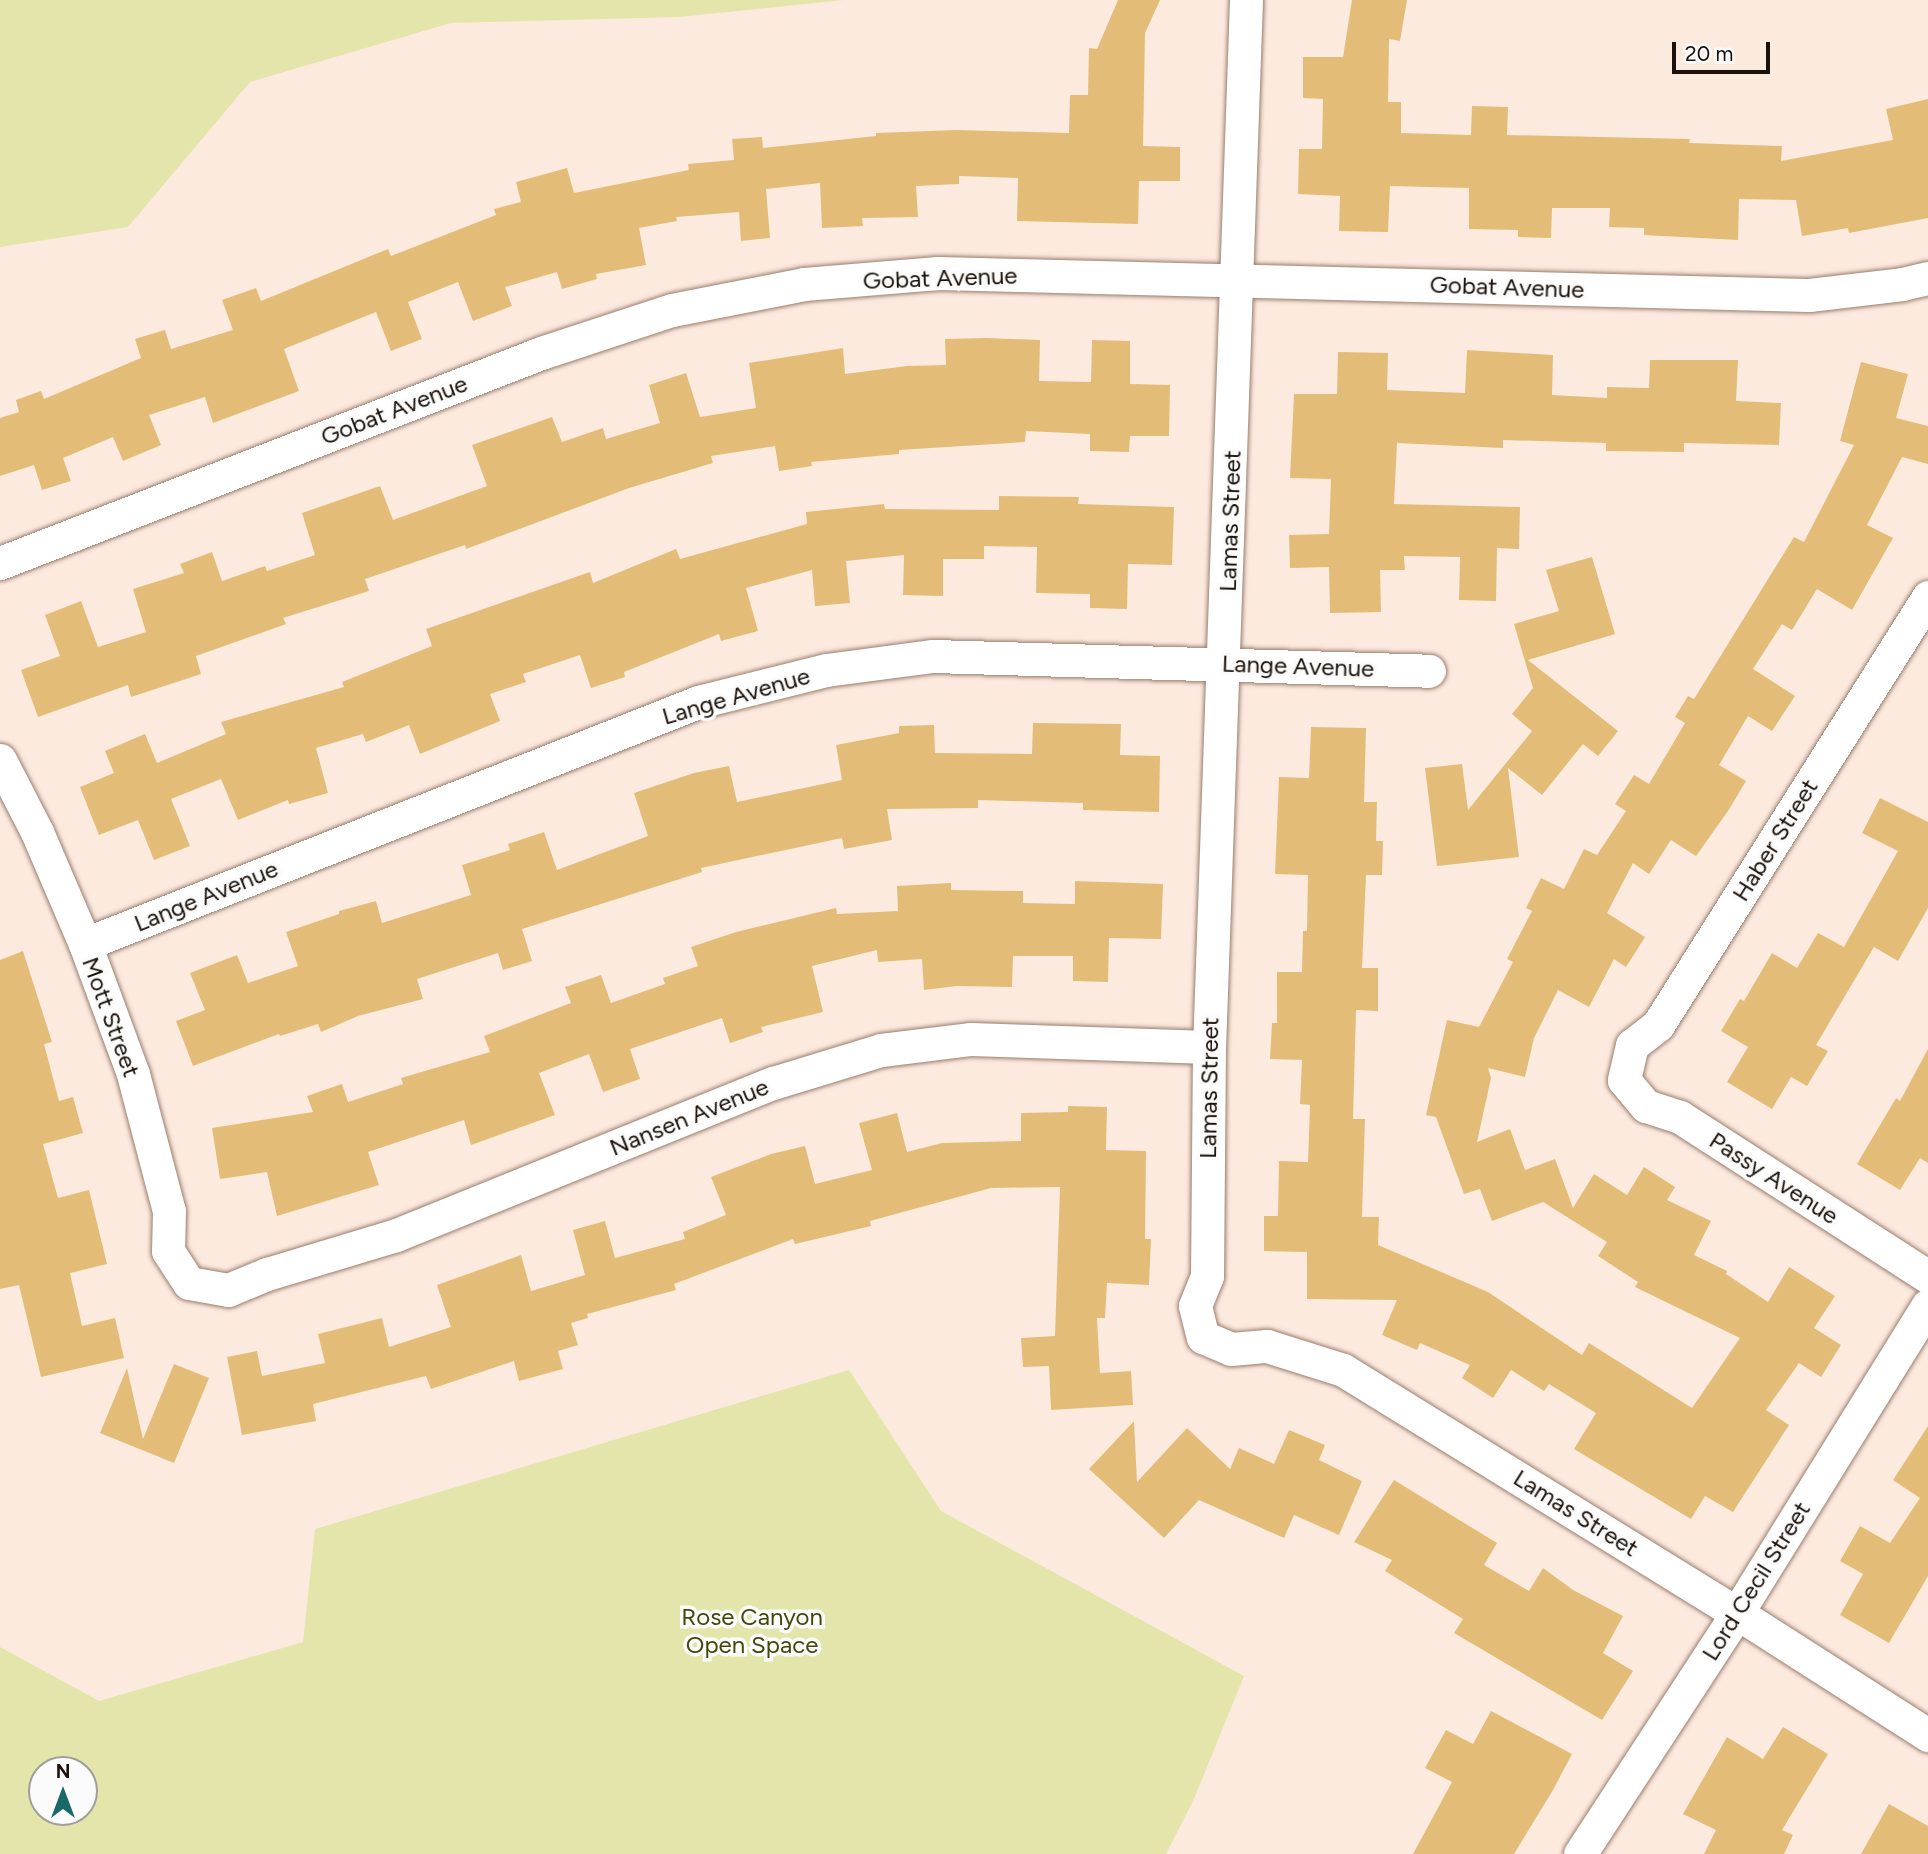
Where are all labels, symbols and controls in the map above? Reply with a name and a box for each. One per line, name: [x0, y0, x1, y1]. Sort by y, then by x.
scale bar: [1676, 28, 1774, 72]
text: 20 m: [1685, 41, 1733, 66]
street label: Gobat Avenue: [862, 261, 1018, 295]
street label: Gobat Avenue: [1429, 270, 1585, 304]
street label: Gobat Avenue: [317, 369, 471, 451]
street label: Lamas Street: [1213, 450, 1247, 592]
street label: Lange Avenue: [1221, 649, 1375, 683]
street label: Lange Avenue: [659, 661, 813, 731]
street label: Haber Street: [1726, 774, 1824, 906]
street label: Lange Avenue: [130, 854, 282, 938]
street label: Mott Street: [76, 953, 146, 1081]
street label: Lamas Street: [1193, 1017, 1225, 1159]
street label: Nansen Avenue: [605, 1072, 773, 1162]
street label: Passy Avenue: [1704, 1126, 1844, 1230]
street label: Lamas Street: [1508, 1463, 1644, 1563]
street label: Lord Cecil Street: [1696, 1496, 1816, 1666]
park label: Rose Canyon Open Space: [681, 1603, 823, 1659]
north arrow: [28, 1756, 98, 1826]
text: N: [56, 1760, 70, 1783]

